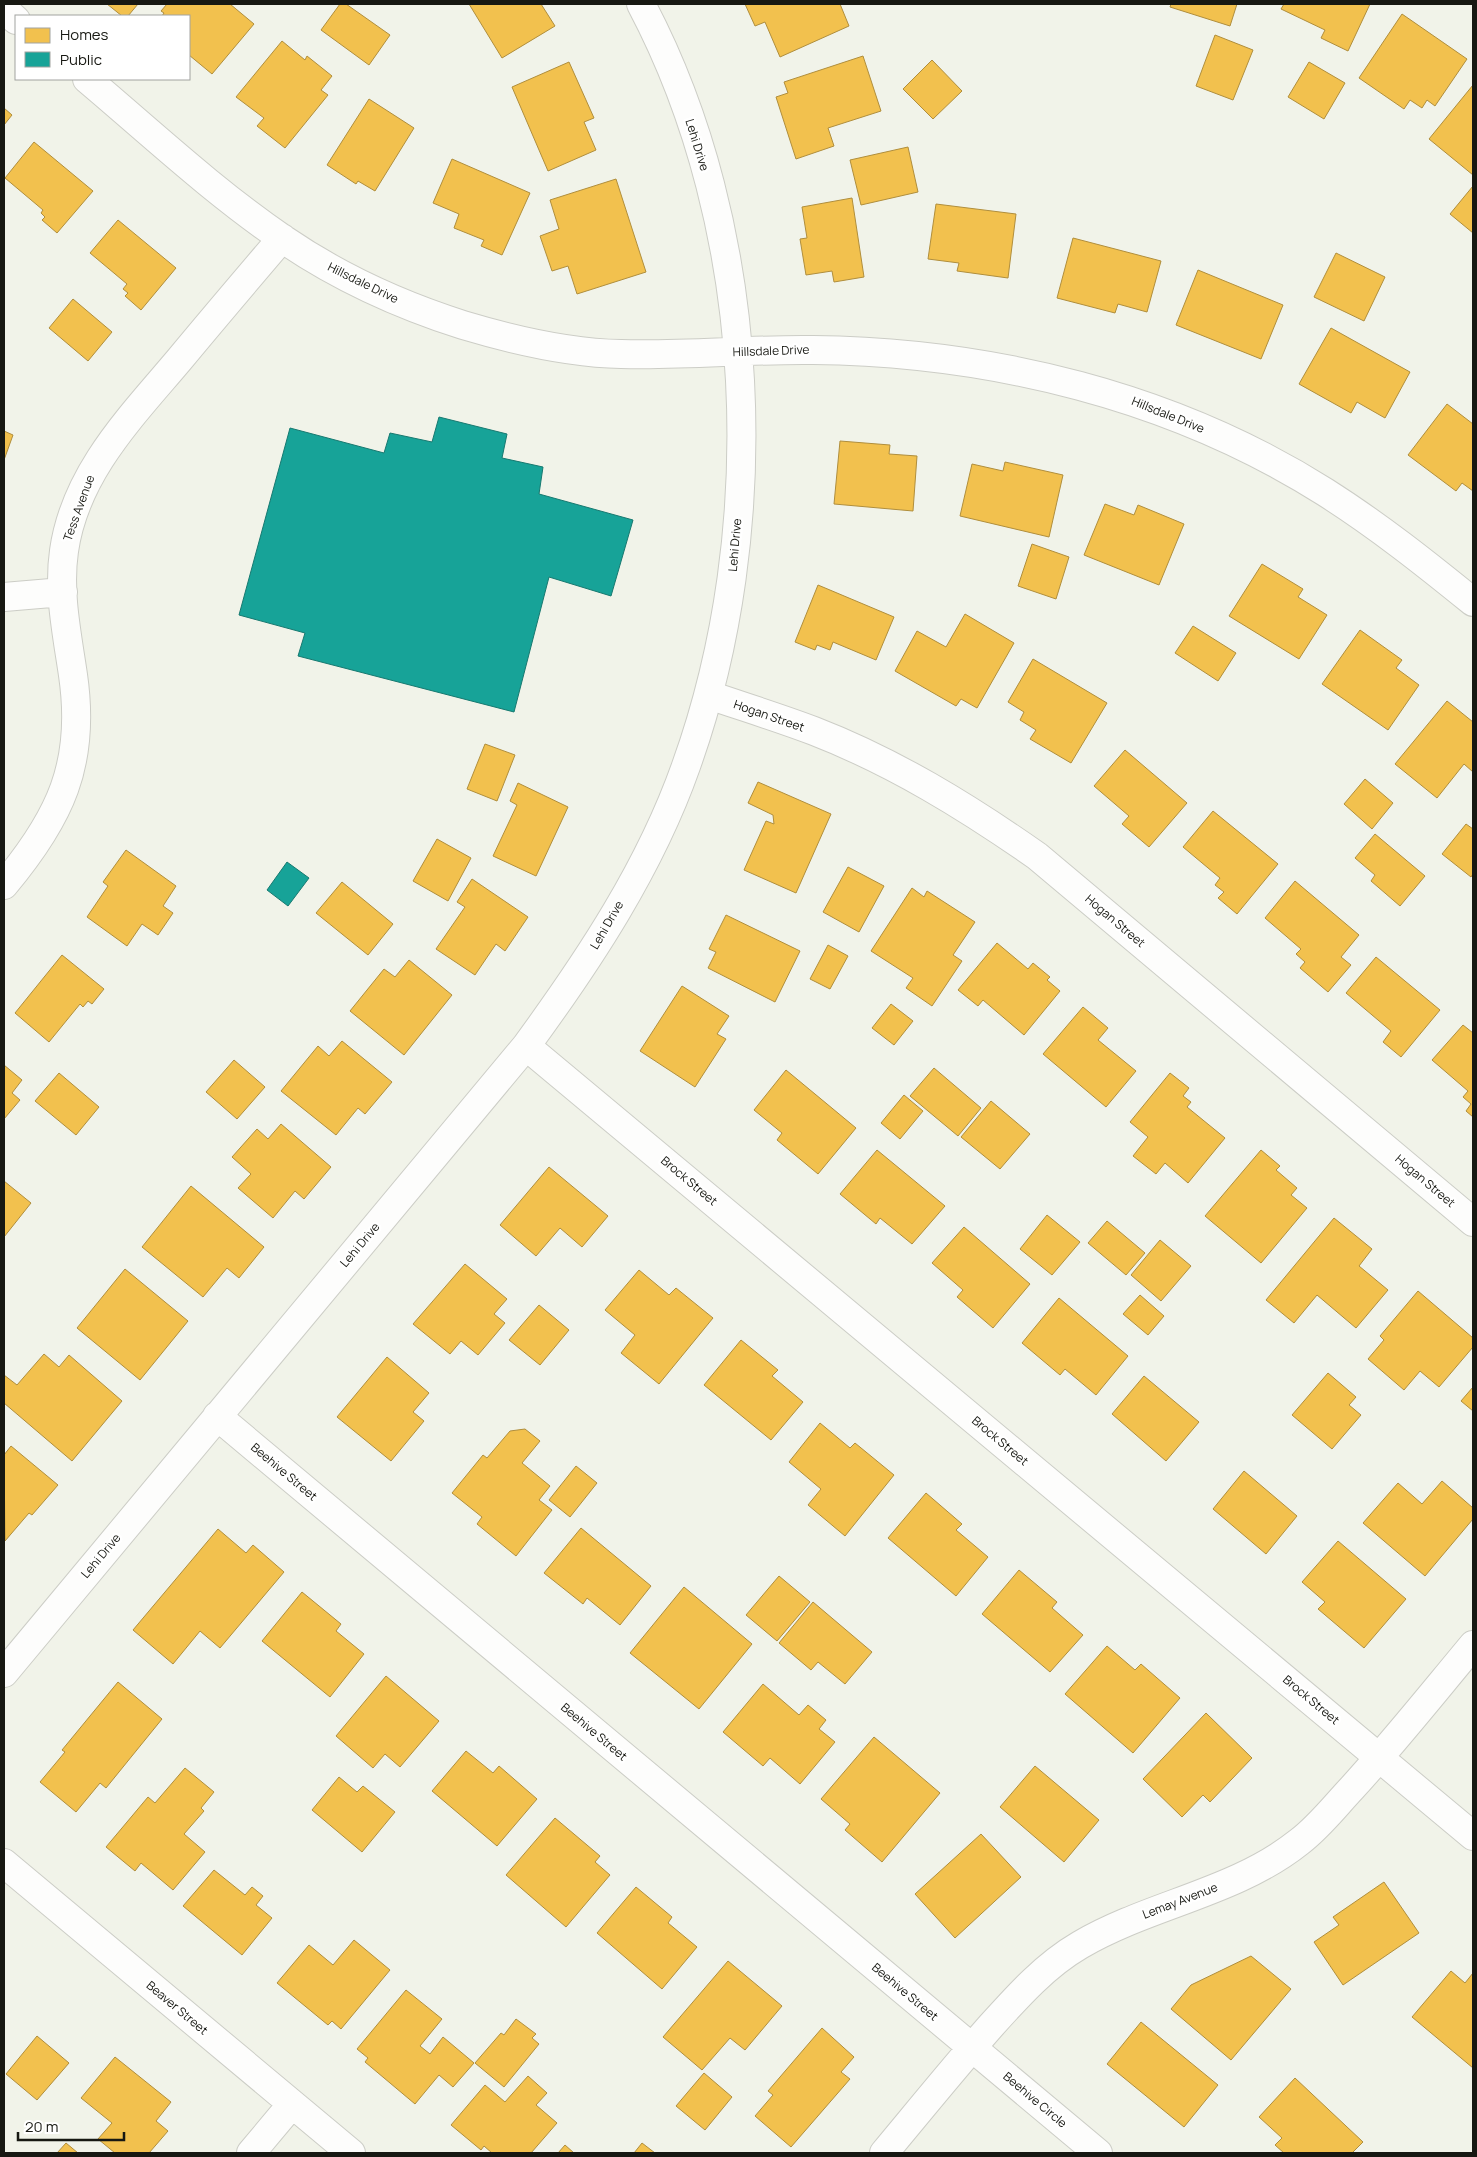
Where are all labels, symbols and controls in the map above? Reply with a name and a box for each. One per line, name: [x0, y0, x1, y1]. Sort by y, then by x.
legend: [15, 15, 190, 80]
text: Homes: [60, 24, 109, 45]
text: Public: [60, 49, 102, 70]
street label: Lehi Drive: [682, 117, 713, 173]
street label: Hillsdale Drive: [325, 258, 402, 307]
street label: Hillsdale Drive: [732, 341, 810, 360]
street label: Hillsdale Drive: [1129, 392, 1207, 437]
street label: Tess Avenue: [59, 472, 98, 543]
street label: Lehi Drive: [724, 518, 745, 572]
street label: Hogan Street: [731, 695, 807, 736]
street label: Hogan Street: [1082, 890, 1149, 951]
street label: Lehi Drive: [586, 897, 627, 952]
street label: Hogan Street: [1392, 1150, 1459, 1211]
street label: Brock Street: [657, 1152, 721, 1209]
street label: Lehi Drive: [336, 1219, 383, 1271]
street label: Brock Street: [968, 1412, 1032, 1469]
street label: Beehive Street: [248, 1439, 321, 1505]
street label: Lehi Drive: [77, 1530, 124, 1582]
street label: Brock Street: [1279, 1671, 1343, 1728]
street label: Beehive Street: [558, 1699, 631, 1765]
street label: Lemay Avenue: [1140, 1878, 1220, 1923]
street label: Beehive Street: [869, 1959, 942, 2025]
street label: Beaver Street: [143, 1977, 212, 2039]
street label: Beehive Circle: [1000, 2068, 1071, 2131]
scale bar: [18, 2110, 124, 2142]
text: 20 m: [25, 2116, 58, 2137]

